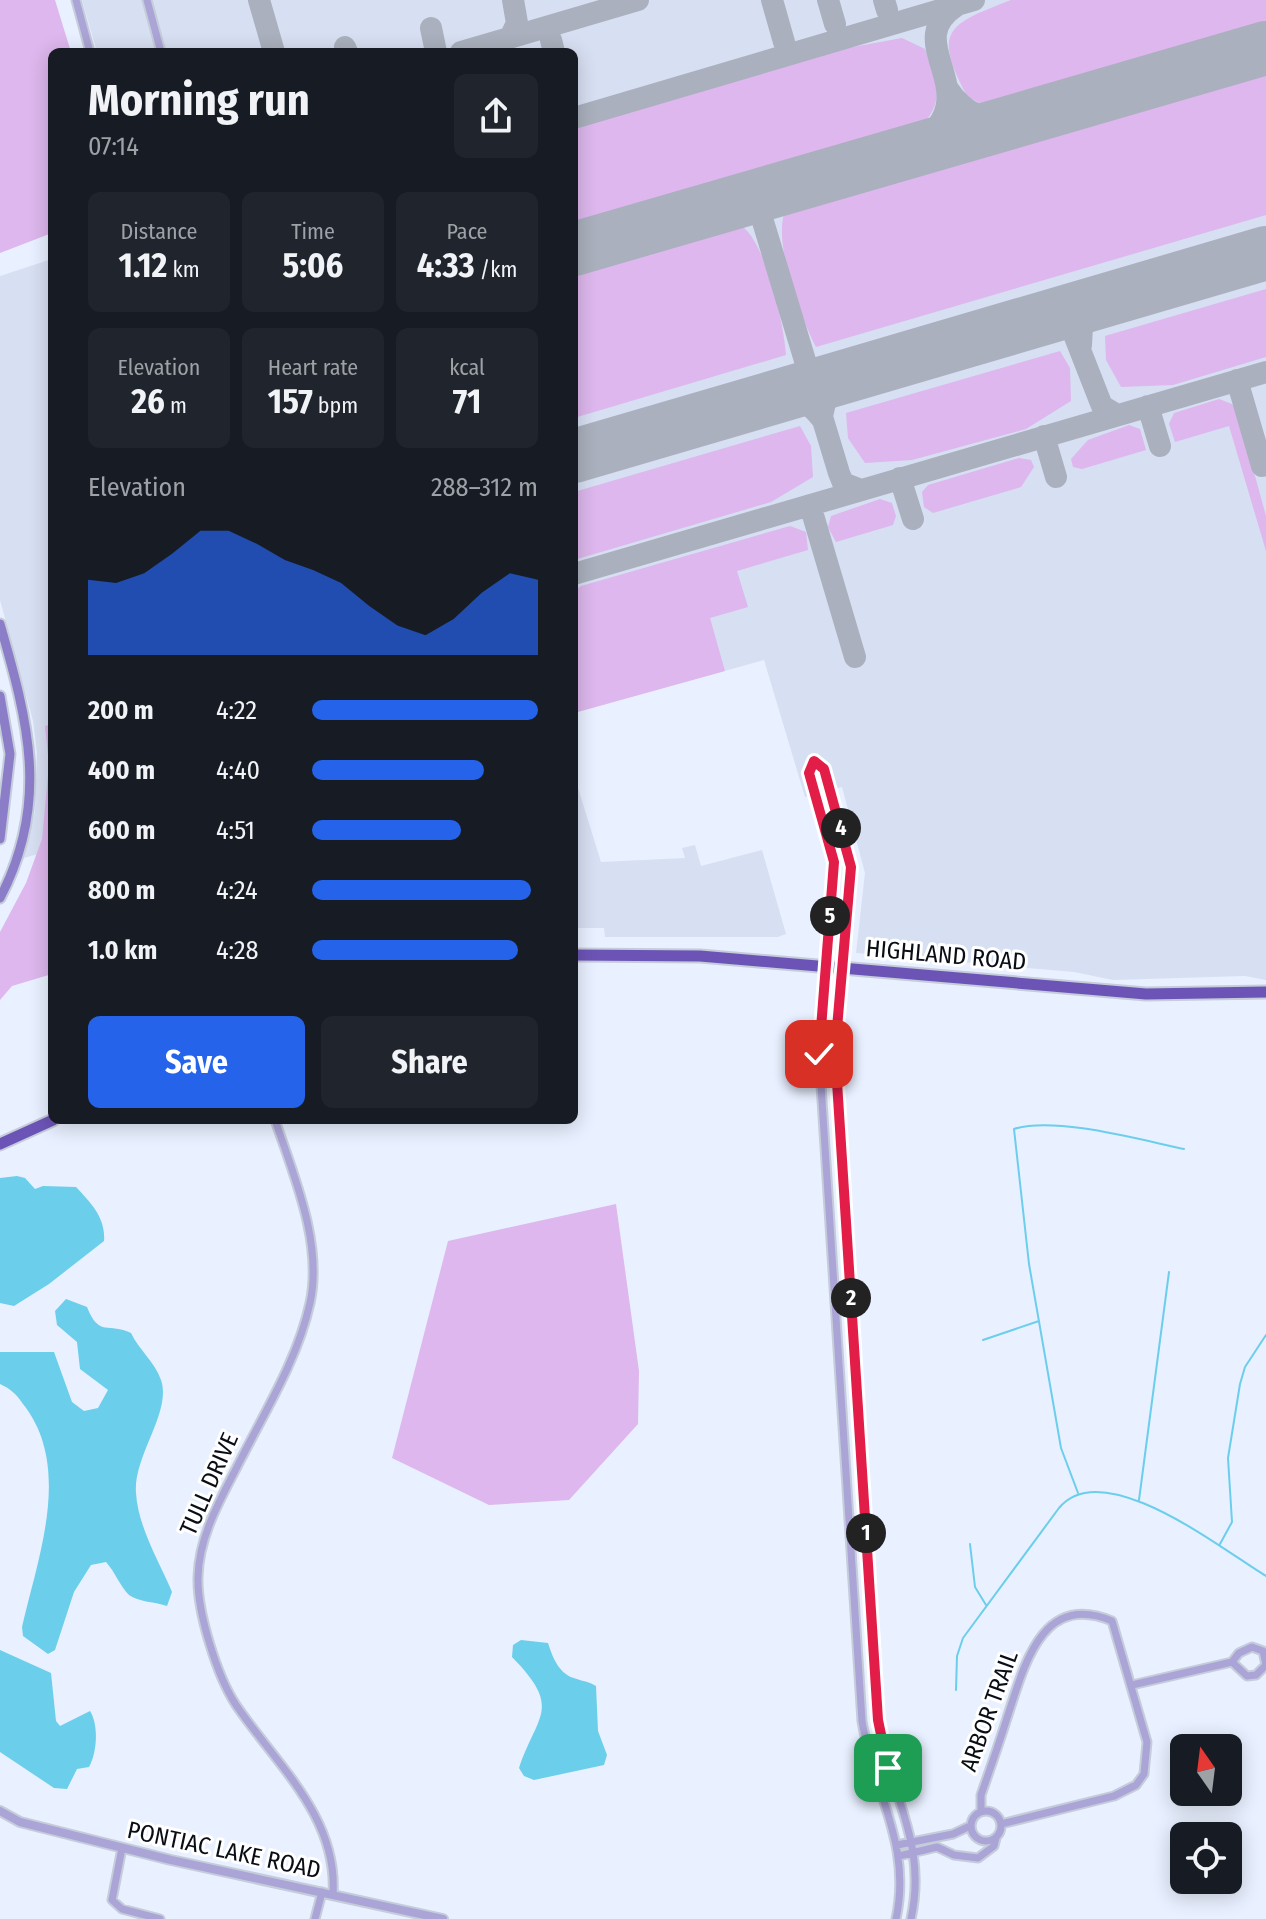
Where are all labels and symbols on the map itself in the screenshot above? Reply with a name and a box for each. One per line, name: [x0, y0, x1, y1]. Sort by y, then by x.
pin: 4: [821, 808, 861, 848]
pin: 5: [810, 896, 850, 936]
street label: HIGHLAND ROAD: [865, 934, 1027, 976]
pin: [785, 1020, 853, 1088]
pin: 2: [831, 1278, 871, 1318]
street label: TULL DRIVE: [174, 1429, 244, 1539]
pin: 1: [846, 1513, 886, 1553]
street label: ARBOR TRAIL: [954, 1647, 1024, 1775]
pin: [854, 1734, 922, 1802]
north arrow: [1170, 1734, 1242, 1806]
street label: PONTIAC LAKE ROAD: [125, 1816, 323, 1884]

